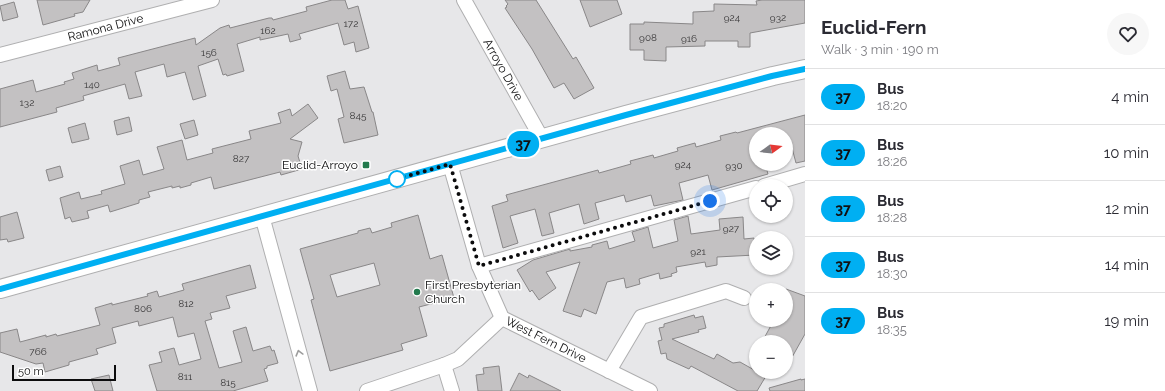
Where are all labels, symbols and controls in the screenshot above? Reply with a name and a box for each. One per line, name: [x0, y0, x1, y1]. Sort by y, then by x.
street label: Ramona Drive: [66, 11, 145, 44]
house number: 924: [724, 12, 741, 23]
house number: 932: [770, 12, 786, 23]
button: heart: [1107, 13, 1149, 55]
text: Euclid-Fern: [821, 16, 926, 38]
house number: 172: [344, 18, 358, 29]
house number: 162: [260, 25, 276, 36]
house number: 908: [639, 32, 657, 43]
house number: 916: [681, 33, 697, 44]
street label: Arroyo Drive: [480, 36, 526, 103]
text: Walk · 3 min · 190 m: [821, 42, 939, 57]
house number: 156: [201, 47, 217, 58]
house number: 140: [84, 79, 100, 90]
text: Bus: [877, 80, 904, 98]
text: 4 min: [1111, 88, 1149, 106]
text: 37: [835, 89, 851, 105]
house number: 132: [20, 97, 34, 108]
text: 18:20: [877, 98, 907, 113]
house number: 845: [350, 110, 367, 121]
north arrow: [749, 127, 793, 171]
map controls: [749, 127, 793, 379]
line badge: 37: [505, 131, 541, 157]
text: 37: [515, 136, 531, 152]
text: Bus: [877, 136, 904, 154]
text: 10 min: [1104, 144, 1149, 162]
text: 37: [835, 145, 851, 161]
house number: 827: [233, 153, 250, 164]
text: 18:26: [877, 154, 907, 169]
place label: Euclid-Arroyo: [282, 158, 358, 172]
house number: 924: [675, 159, 692, 170]
marker: Euclid-Arroyo: [361, 160, 371, 170]
house number: 930: [725, 160, 743, 171]
unlabelled marker: [388, 170, 406, 188]
button: locate: [749, 179, 793, 223]
your location: [700, 191, 720, 211]
text: Bus: [877, 192, 904, 210]
text: 12 min: [1105, 200, 1149, 218]
text: 37: [835, 201, 851, 217]
text: 18:28: [877, 210, 907, 225]
house number: 927: [723, 223, 740, 234]
button: layers: [749, 231, 793, 275]
house number: 921: [690, 246, 706, 257]
text: Bus: [877, 248, 904, 266]
text: 14 min: [1105, 256, 1149, 274]
text: 37: [835, 257, 851, 273]
text: 18:30: [877, 266, 908, 281]
place label: First Presbyterian Church: [425, 278, 521, 306]
button: +: [749, 283, 793, 327]
marker: First Presbyterian Church: [412, 287, 422, 297]
house number: 812: [178, 298, 194, 309]
house number: 806: [134, 303, 152, 314]
text: Bus: [877, 304, 904, 322]
text: 19 min: [1104, 312, 1149, 330]
text: 37: [835, 313, 851, 329]
street label: West Fern Drive: [503, 314, 589, 366]
text: 18:35: [877, 322, 907, 337]
button: −: [749, 335, 793, 379]
house number: 766: [29, 346, 47, 357]
one-way arrow: [296, 350, 304, 357]
scale bar: [12, 363, 116, 382]
text: 50 m: [18, 365, 44, 378]
house number: 811: [178, 371, 193, 382]
house number: 815: [220, 377, 236, 388]

